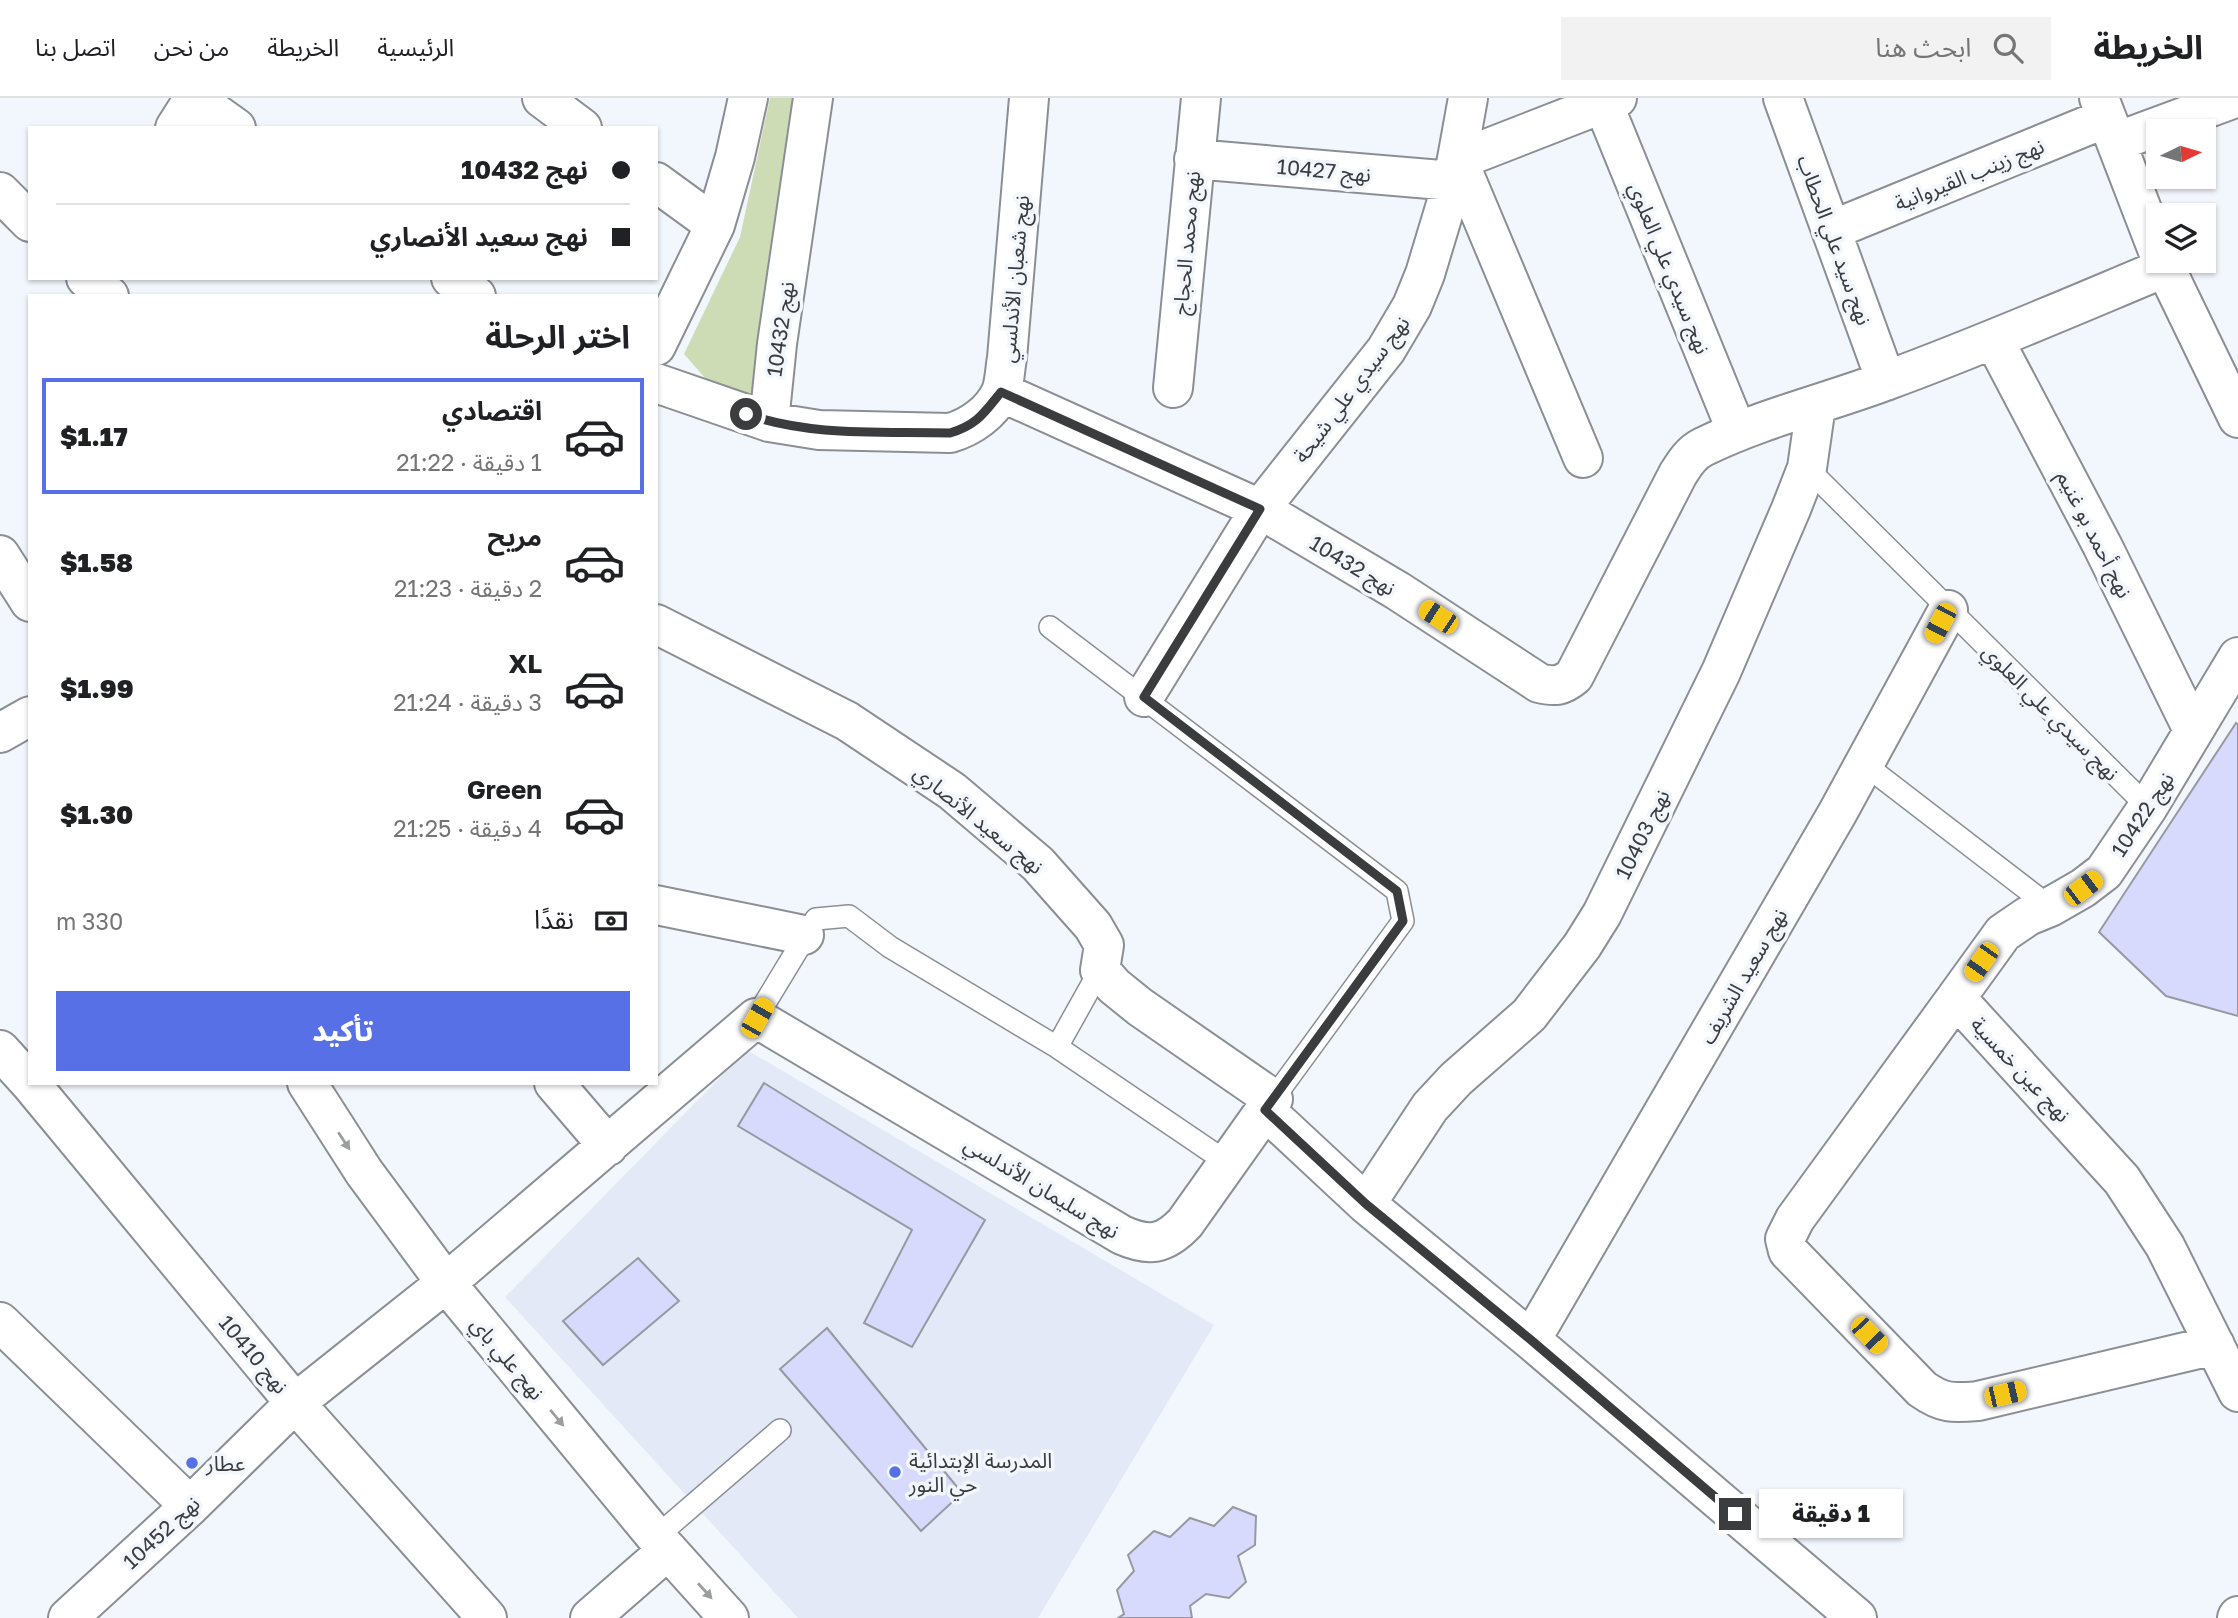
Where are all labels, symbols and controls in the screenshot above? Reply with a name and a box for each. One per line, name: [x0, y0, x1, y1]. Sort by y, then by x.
search box: [1561, 17, 2051, 80]
text: الخريطة: [2093, 27, 2203, 66]
icon: search: [1989, 29, 2027, 67]
text: اتصل بنا: [35, 32, 116, 61]
text: من نحن: [154, 32, 229, 61]
text: الخريطة: [267, 32, 339, 61]
text: الرئيسية: [377, 32, 454, 61]
text: ابحث هنا: [1875, 32, 1971, 63]
north arrow: [2146, 119, 2216, 189]
map controls: [2146, 119, 2216, 273]
street label: نهج زينب القيروانية: [1890, 132, 2049, 219]
street label: نهج سيد علي الحطاب: [1789, 151, 1878, 330]
street label: نهج 10427: [1276, 153, 1372, 190]
text: نهج 10432: [461, 154, 588, 185]
street label: نهج محمد الحجاج: [1167, 170, 1208, 317]
street label: نهج سيدي علي العلوي: [1620, 178, 1716, 359]
street label: نهج شعبان الأندلسي: [994, 194, 1038, 364]
button: layers: [2146, 203, 2216, 273]
text: نهج سعيد الأنصاري: [370, 221, 588, 252]
street label: نهج 10432: [760, 280, 803, 379]
street label: نهج سيدي علي شيحة: [1287, 310, 1418, 470]
text: اختر الرحلة: [485, 317, 630, 355]
text: اقتصادي: [442, 395, 542, 426]
route start: [730, 398, 762, 430]
icon: car: [563, 405, 626, 468]
text: $1.17: [60, 421, 128, 452]
text: 1 دقيقة · 21:22: [396, 448, 542, 476]
street label: نهج أحمد بو غنيم: [2049, 466, 2138, 603]
text: مريح: [487, 521, 542, 552]
street label: نهج 10432: [1304, 529, 1401, 603]
icon: car: [563, 531, 626, 594]
text: $1.58: [60, 547, 133, 578]
text: 2 دقيقة · 21:23: [394, 574, 542, 602]
car: [1415, 597, 1462, 637]
car: [1921, 600, 1960, 646]
street label: نهج سيدي علي العلوي: [1974, 638, 2125, 789]
text: XL: [508, 648, 542, 679]
icon: car: [563, 657, 626, 720]
text: $1.99: [60, 673, 134, 704]
text: 3 دقيقة · 21:24: [393, 688, 542, 716]
street label: نهج سعيد الأنصاري: [906, 759, 1049, 882]
street label: نهج 10422: [2105, 767, 2181, 863]
text: Green: [467, 774, 542, 805]
icon: car: [563, 783, 626, 846]
street label: نهج 10403: [1609, 785, 1678, 884]
text: $1.30: [60, 799, 133, 830]
text: 4 دقيقة · 21:25: [393, 814, 542, 842]
car: [2060, 867, 2107, 909]
icon: cash: [592, 902, 630, 940]
text: نقدًا: [534, 904, 574, 935]
street label: نهج سعيد الشريف: [1694, 904, 1795, 1050]
text: 330 m: [56, 907, 123, 935]
car: [1961, 939, 2002, 985]
button: تأكيد: [56, 991, 630, 1071]
car: [738, 995, 777, 1041]
street label: نهج عين خمسية: [1963, 1011, 2076, 1129]
street label: نهج سليمان الأندلسي: [958, 1130, 1124, 1247]
one-way arrow: [337, 1131, 350, 1150]
street label: نهج 10410: [211, 1309, 294, 1400]
street label: نهج علي باي: [463, 1311, 550, 1407]
car: [1847, 1313, 1892, 1357]
car: [1983, 1379, 2028, 1409]
one-way arrow: [550, 1408, 565, 1426]
place label: المدرسة الإبتدائية حي النور: [908, 1447, 1052, 1501]
place label: عطار: [205, 1450, 245, 1476]
marker: عطار: [184, 1455, 200, 1471]
marker: المدرسة الإبتدائية حي النور: [887, 1464, 903, 1480]
street label: نهج 10452: [117, 1490, 207, 1576]
callout: 1 دقيقة: [1760, 1490, 1903, 1538]
route end: [1719, 1498, 1751, 1530]
text: 1 دقيقة: [1792, 1499, 1870, 1527]
one-way arrow: [697, 1582, 713, 1600]

